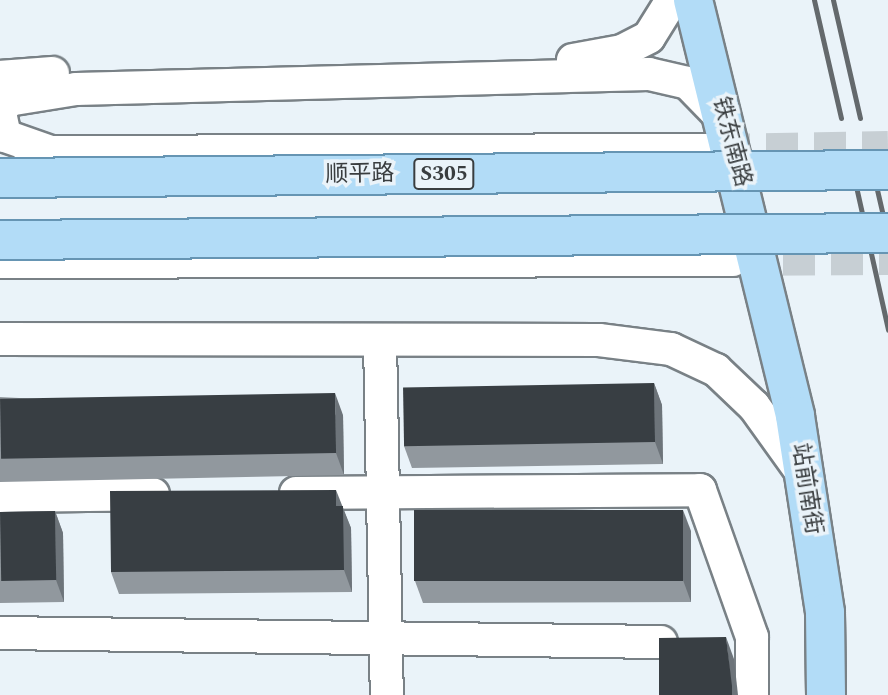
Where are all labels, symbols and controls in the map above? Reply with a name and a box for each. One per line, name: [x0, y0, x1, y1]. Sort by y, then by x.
street label: 铁东南路: [706, 94, 756, 190]
road number: S305: [412, 156, 476, 192]
street label: 顺平路: [325, 161, 395, 189]
street label: 站前南街: [785, 441, 827, 537]

